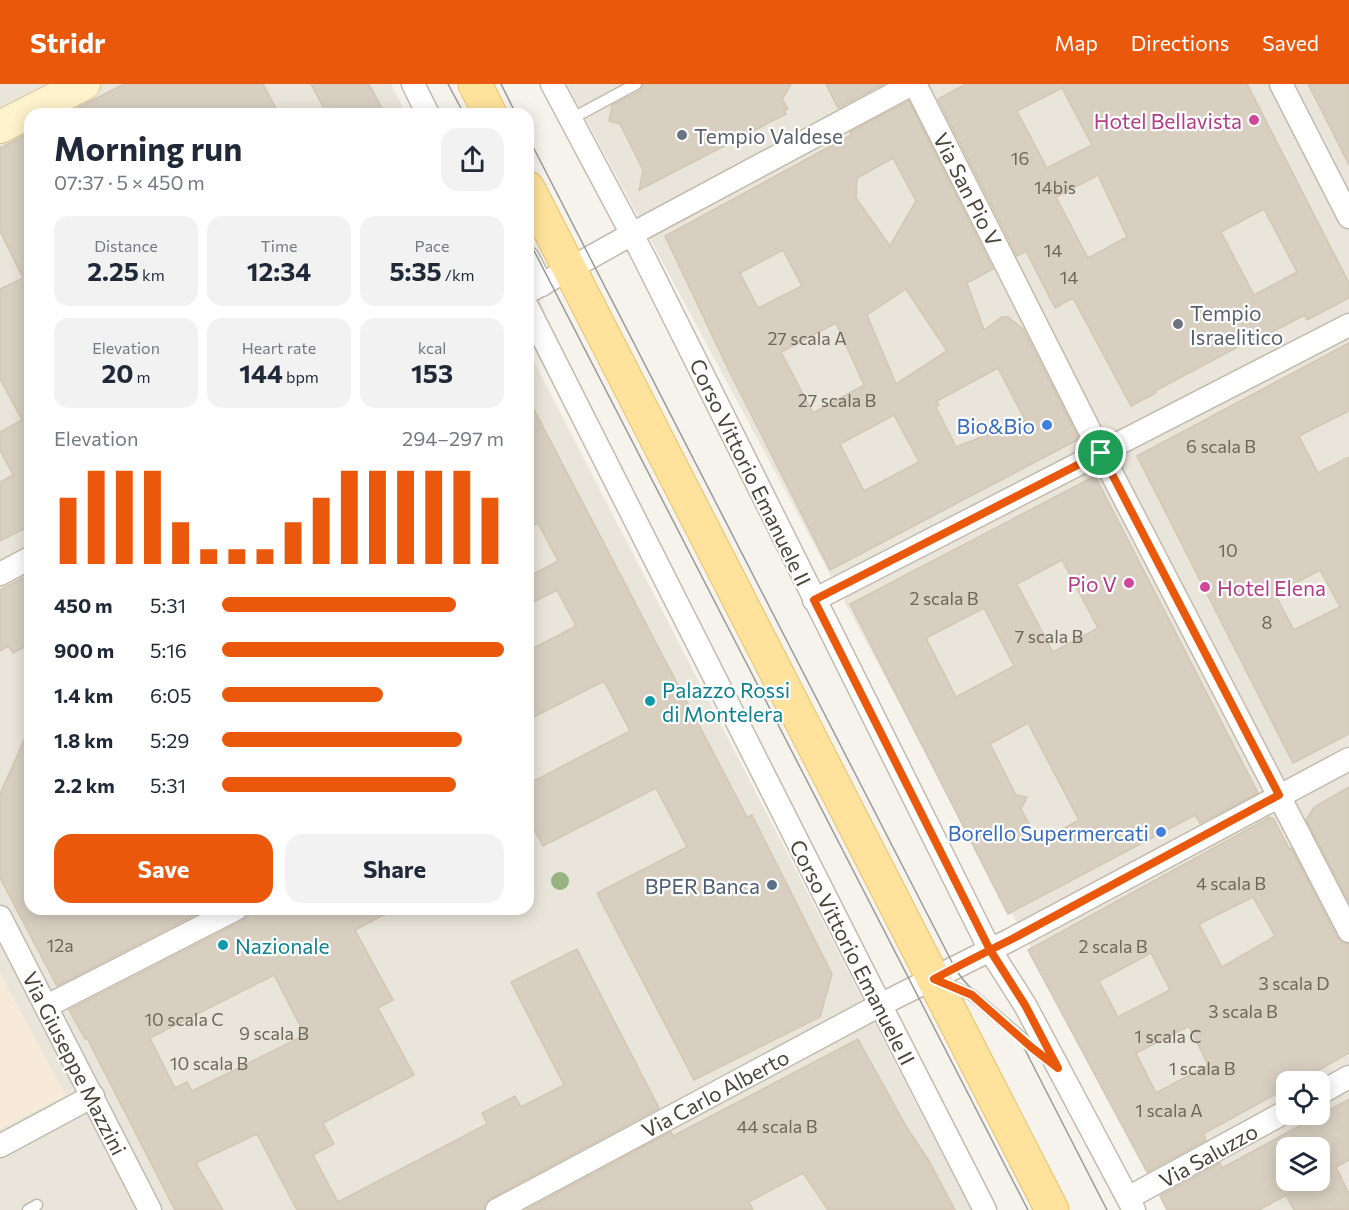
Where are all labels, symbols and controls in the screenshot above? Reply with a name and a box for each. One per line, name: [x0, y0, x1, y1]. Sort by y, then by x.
text: Stridr: [30, 25, 106, 59]
text: Map: [1055, 30, 1098, 55]
text: Directions: [1131, 30, 1229, 55]
text: Saved: [1262, 30, 1319, 55]
place label: Hotel Bellavista: [1094, 108, 1242, 133]
marker: Hotel Bellavista: [1247, 113, 1261, 127]
place label: Tempio Valdese: [694, 123, 843, 148]
text: Morning run: [54, 127, 242, 168]
button: share: [441, 128, 504, 191]
marker: Tempio Valdese: [675, 128, 689, 142]
street label: Via San Pio V: [929, 128, 1007, 250]
house number: 16: [1011, 147, 1029, 169]
text: 07:37 · 5 × 450 m: [54, 170, 205, 194]
house number: 14bis: [1034, 176, 1076, 198]
text: Distance: [94, 236, 158, 255]
text: Time: [261, 236, 297, 255]
text: Pace: [415, 236, 449, 255]
house number: 14: [1044, 239, 1062, 261]
text: 2.25: [87, 255, 139, 286]
text: 12:34: [247, 255, 311, 286]
text: 5:35: [389, 255, 442, 286]
text: km: [139, 265, 165, 284]
text: /km: [442, 265, 475, 284]
house number: 14: [1060, 266, 1078, 288]
place label: Tempio Israelitico: [1190, 300, 1283, 349]
marker: Tempio Israelitico: [1171, 317, 1185, 331]
house number: 27 scala A: [767, 327, 847, 349]
text: Elevation: [92, 338, 160, 357]
text: Heart rate: [242, 338, 316, 357]
text: kcal: [418, 338, 446, 357]
street label: Corso Vittorio Emanuele II: [685, 354, 817, 590]
text: 20: [102, 357, 133, 388]
text: 144: [239, 357, 283, 388]
text: 153: [411, 357, 453, 388]
text: m: [133, 367, 150, 386]
text: bpm: [283, 367, 319, 386]
house number: 27 scala B: [798, 389, 876, 411]
place label: Bio&Bio: [957, 413, 1035, 438]
marker: Bio&Bio: [1040, 418, 1054, 432]
text: Elevation: [54, 426, 139, 450]
text: 294–297 m: [402, 426, 504, 450]
pin: [1075, 427, 1126, 478]
house number: 6 scala B: [1186, 435, 1256, 457]
icon: arrive: [1084, 436, 1117, 469]
house number: 10: [1218, 539, 1238, 561]
place label: Pio V: [1067, 571, 1117, 596]
place label: Hotel Elena: [1217, 575, 1326, 600]
marker: Pio V: [1122, 576, 1136, 590]
marker: Hotel Elena: [1198, 580, 1212, 594]
house number: 2 scala B: [910, 587, 979, 609]
text: 450 m: [54, 593, 113, 617]
text: 5:31: [150, 593, 186, 617]
house number: 8: [1262, 611, 1273, 633]
house number: 7 scala B: [1015, 625, 1083, 647]
text: 900 m: [54, 638, 114, 662]
text: 5:16: [150, 638, 187, 662]
place label: Palazzo Rossi di Montelera: [662, 677, 790, 726]
text: 1.4 km: [54, 683, 113, 707]
text: 6:05: [150, 683, 191, 707]
marker: Palazzo Rossi di Montelera: [643, 694, 657, 708]
text: 1.8 km: [54, 728, 113, 752]
text: 5:29: [150, 728, 189, 752]
text: 2.2 km: [54, 773, 115, 797]
text: 5:31: [150, 773, 186, 797]
place label: Borello Supermercati: [948, 820, 1149, 845]
marker: Borello Supermercati: [1154, 825, 1168, 839]
button: Save: [54, 834, 273, 903]
button: Share: [285, 834, 504, 903]
street label: Corso Vittorio Emanuele II: [785, 835, 921, 1069]
house number: 4 scala B: [1196, 872, 1266, 894]
place label: BPER Banca: [645, 873, 760, 898]
marker: BPER Banca: [765, 878, 779, 892]
place label: Nazionale: [235, 933, 330, 958]
house number: 12a: [46, 934, 74, 956]
house number: 2 scala B: [1079, 935, 1148, 957]
marker: Nazionale: [216, 938, 230, 952]
street label: Via Giuseppe Mazzini: [18, 967, 132, 1159]
house number: 3 scala D: [1259, 972, 1329, 994]
house number: 3 scala B: [1208, 1000, 1278, 1022]
house number: 10 scala C: [144, 1008, 224, 1030]
house number: 9 scala B: [239, 1022, 309, 1044]
house number: 1 scala C: [1134, 1025, 1202, 1047]
street label: Via Carlo Alberto: [637, 1044, 793, 1142]
house number: 10 scala B: [170, 1052, 248, 1074]
house number: 1 scala B: [1169, 1057, 1235, 1079]
map controls: [1276, 1071, 1330, 1191]
button: locate: [1276, 1071, 1330, 1125]
house number: 1 scala A: [1135, 1099, 1203, 1121]
house number: 44 scala B: [737, 1115, 817, 1137]
street label: Via Saluzzo: [1154, 1118, 1262, 1192]
button: layers: [1276, 1137, 1330, 1191]

